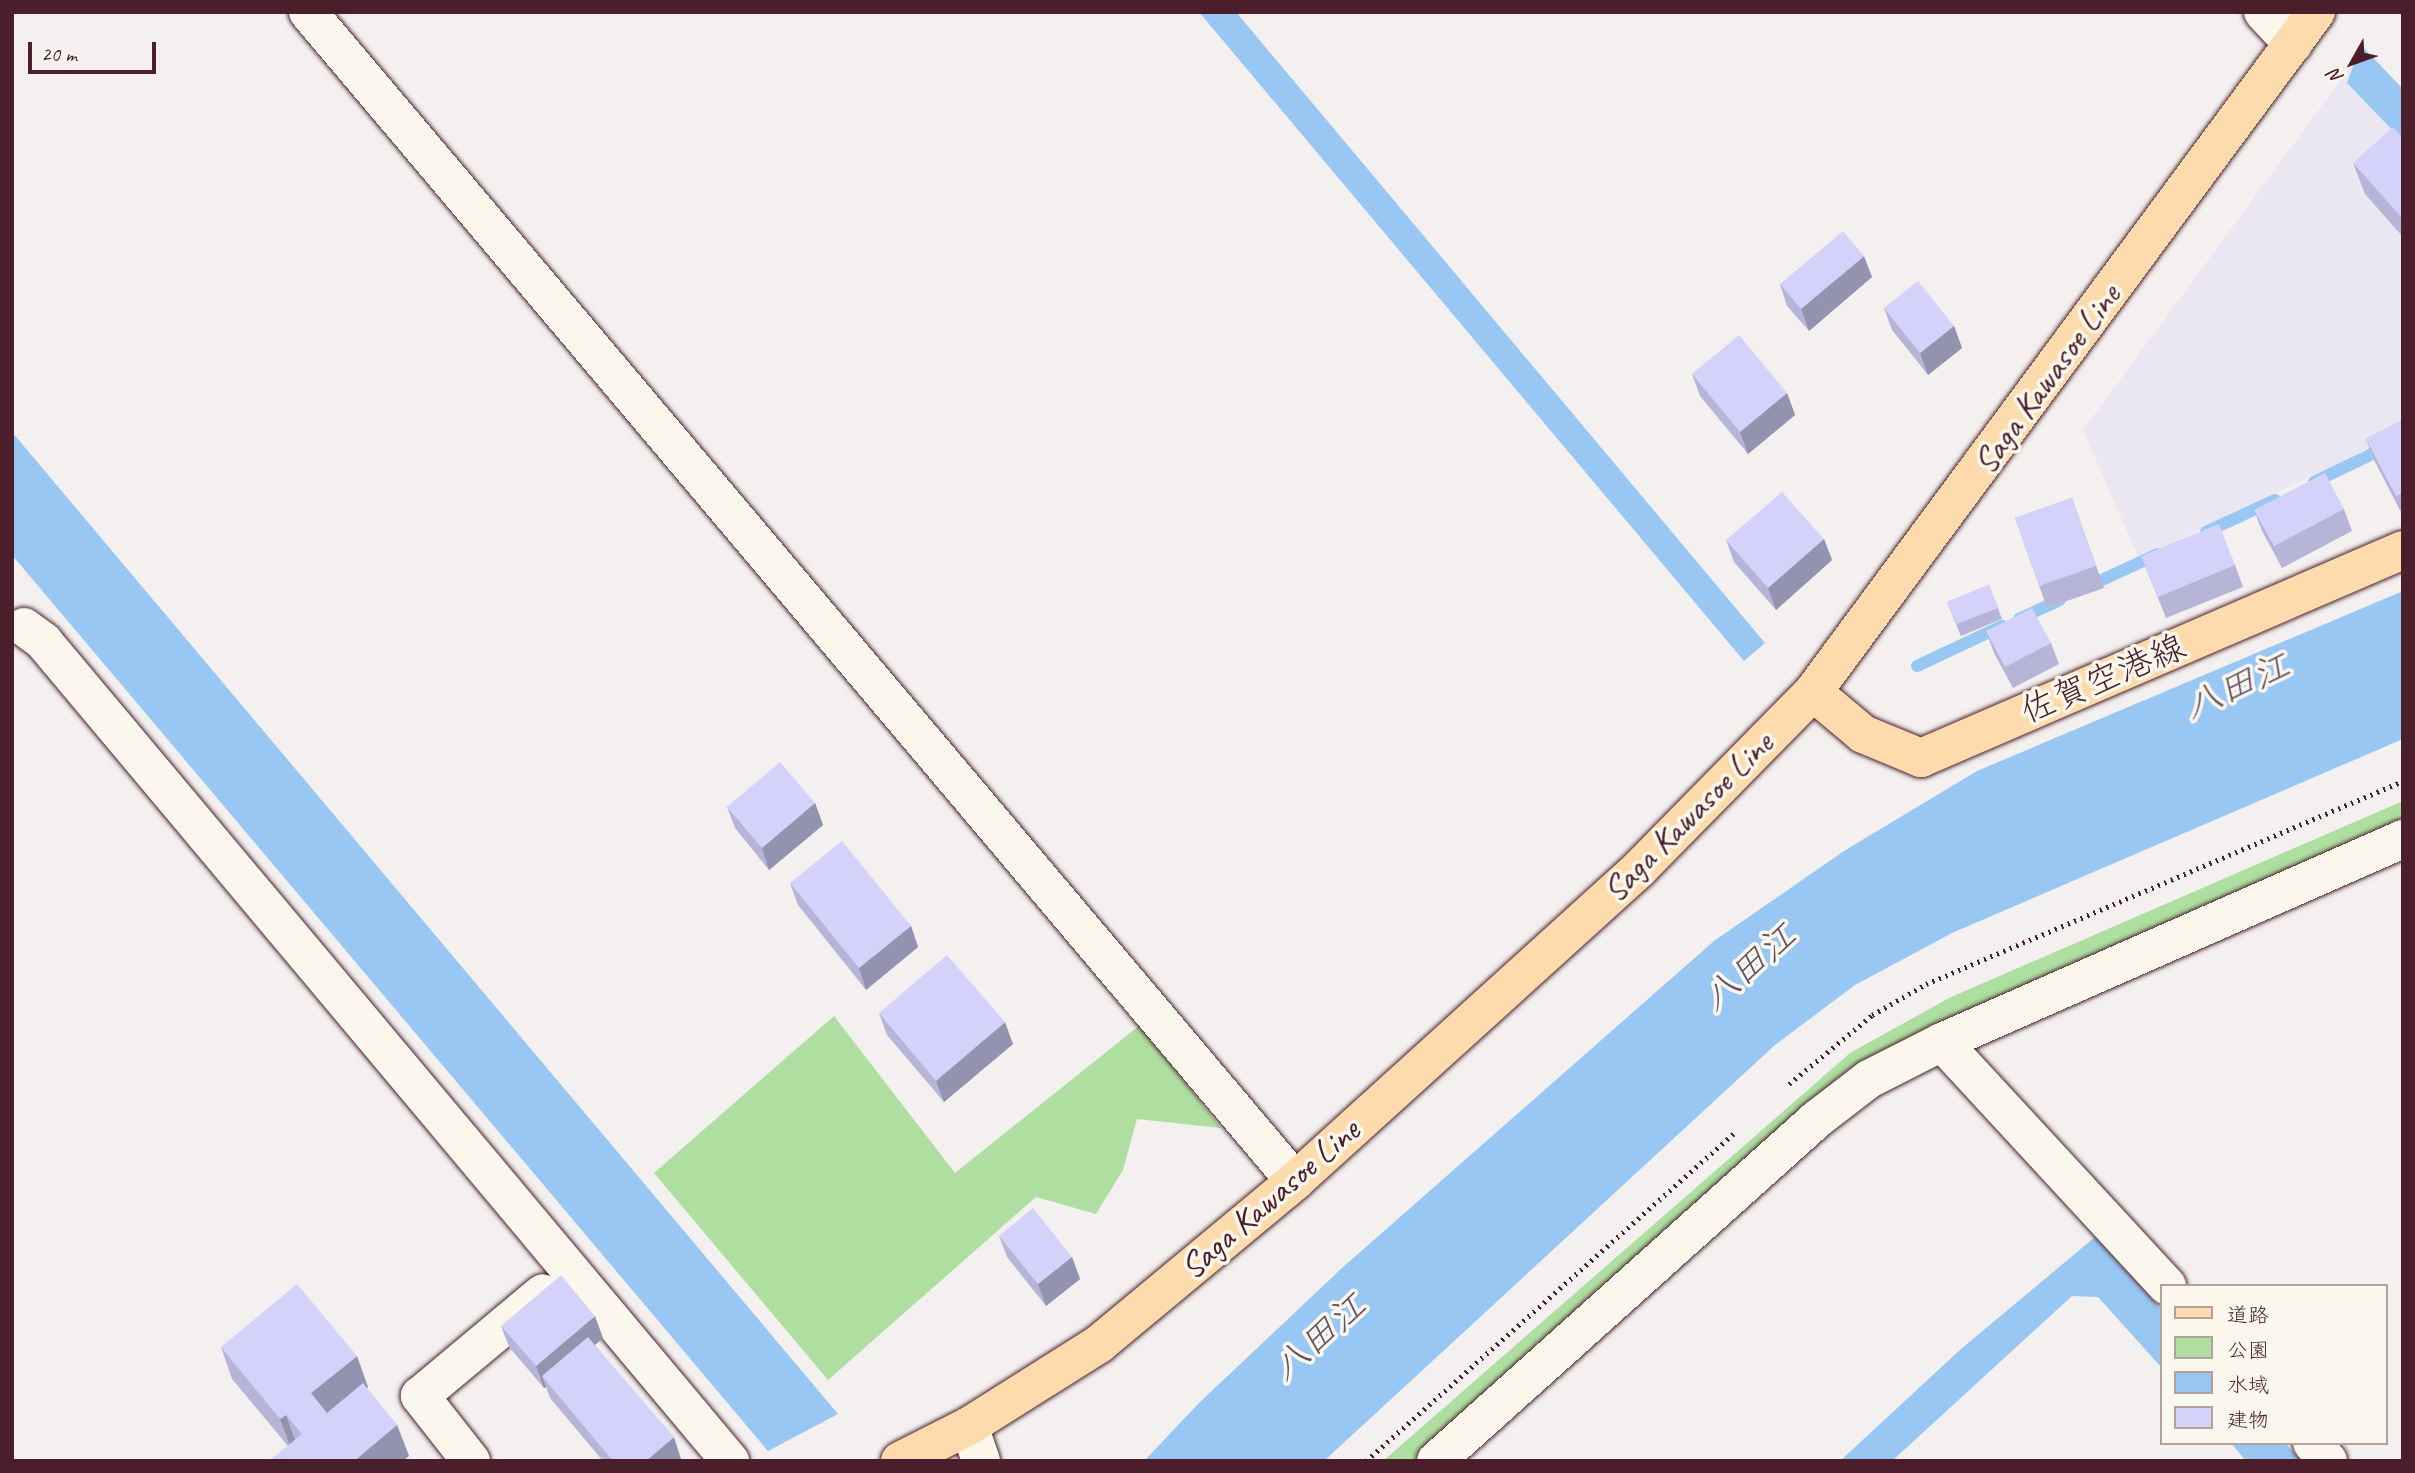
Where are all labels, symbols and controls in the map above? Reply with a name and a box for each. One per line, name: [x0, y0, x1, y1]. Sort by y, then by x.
scale bar: [32, 28, 159, 72]
north arrow: [2317, 28, 2387, 98]
text: 20 m: [41, 41, 77, 67]
text: N: [2323, 64, 2349, 89]
street label: Saga Kawasoe Line: [1964, 276, 2130, 482]
street label: 佐賀空港線: [2014, 625, 2192, 733]
water label: 八田江: [2177, 643, 2297, 729]
street label: Saga Kawasoe Line: [1594, 723, 1782, 911]
water label: 八田江: [1693, 914, 1805, 1020]
street label: Saga Kawasoe Line: [1172, 1110, 1368, 1288]
water label: 八田江: [1263, 1284, 1375, 1390]
legend: [2160, 1284, 2387, 1445]
text: 道路: [2227, 1302, 2269, 1328]
text: 公園: [2227, 1337, 2269, 1363]
text: 水域: [2227, 1372, 2269, 1398]
text: 建物: [2227, 1407, 2269, 1433]

